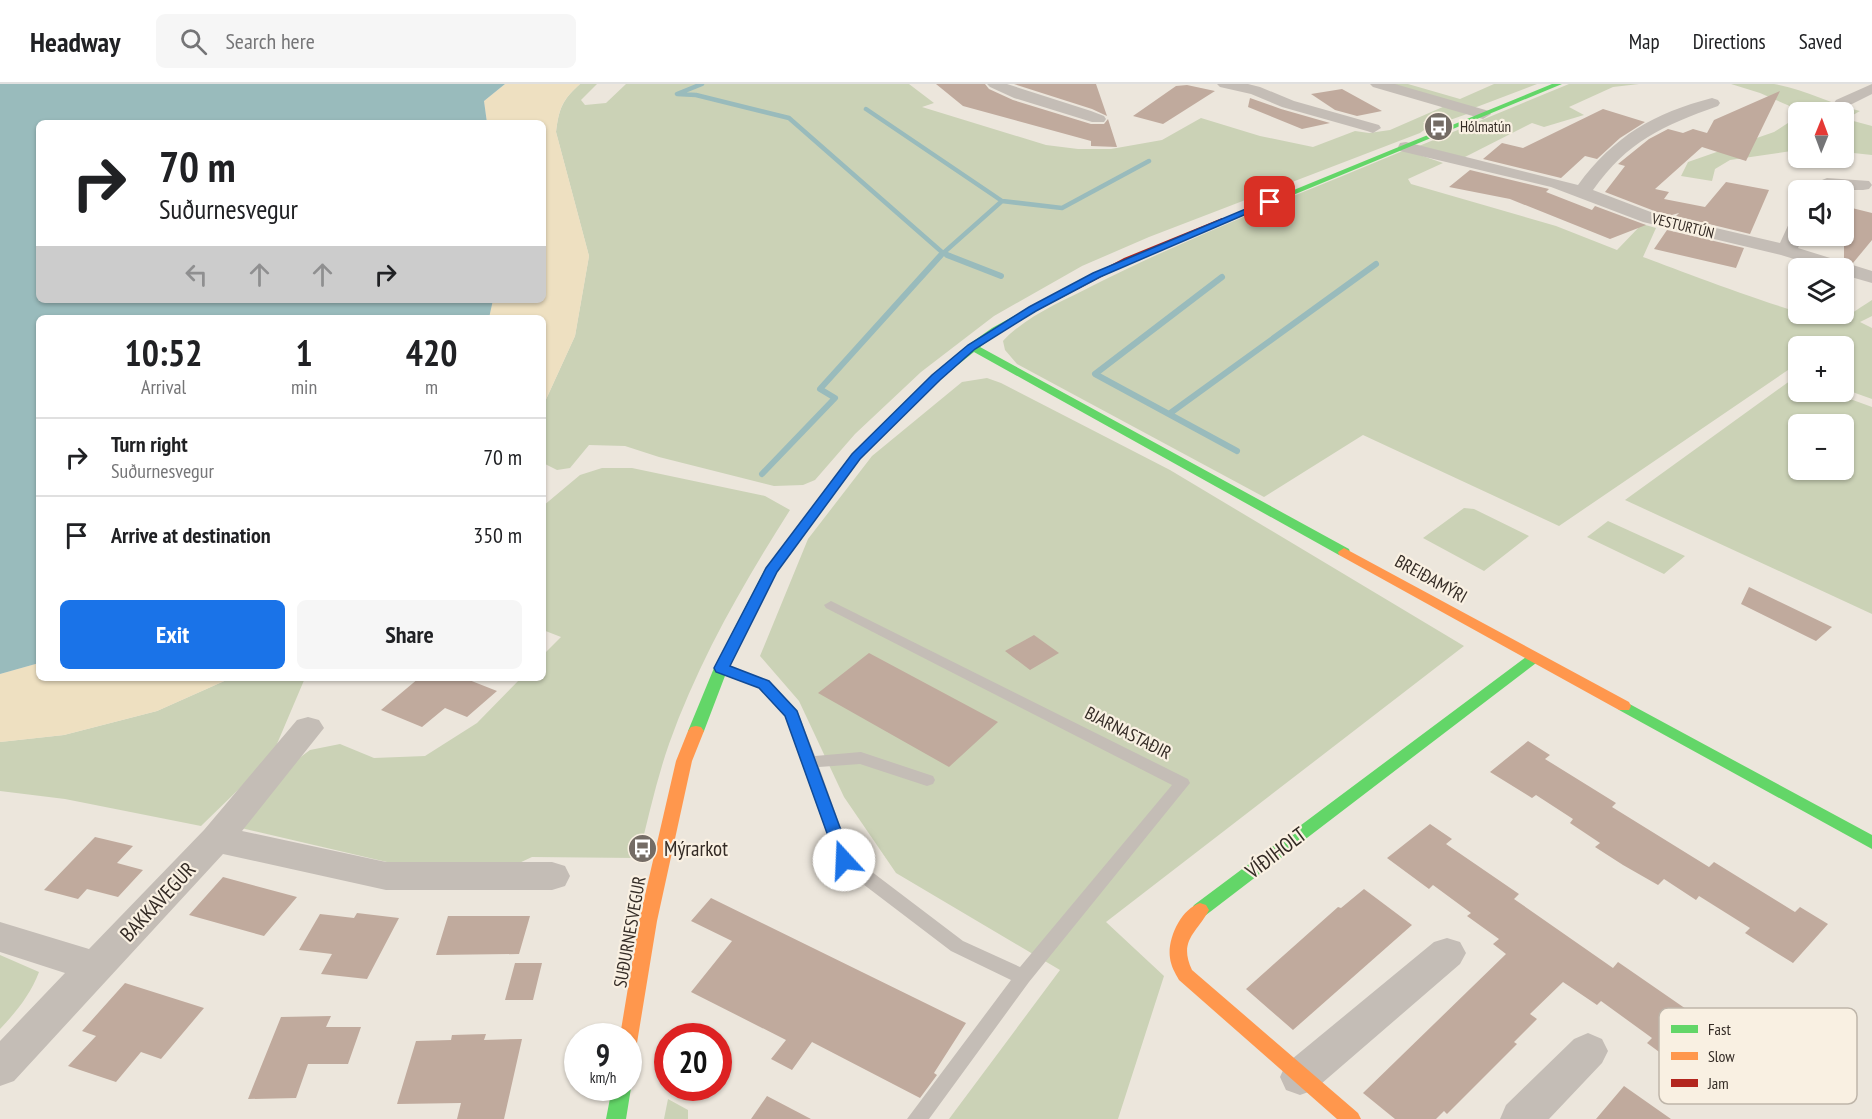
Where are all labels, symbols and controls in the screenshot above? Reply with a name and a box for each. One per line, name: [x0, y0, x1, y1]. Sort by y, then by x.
search box: [156, 14, 576, 68]
text: Headway: [30, 23, 120, 60]
icon: search: [177, 25, 210, 58]
text: Search here: [225, 27, 315, 55]
text: Map: [1629, 28, 1660, 55]
text: Directions: [1693, 28, 1766, 55]
text: Saved: [1799, 28, 1842, 55]
north arrow: [1788, 102, 1854, 168]
map controls: [1788, 102, 1854, 480]
bus stop icon: Hólmatún: [1423, 111, 1455, 143]
place label: Hólmatún: [1460, 117, 1511, 136]
text: 70 m: [159, 139, 236, 194]
icon: right: [60, 144, 138, 222]
pin: [1244, 176, 1295, 227]
button: sound: [1788, 180, 1854, 246]
icon: arrive: [1253, 185, 1286, 218]
text: Suðurnesvegur: [159, 192, 298, 226]
street label: VESTURTÚN: [1649, 208, 1716, 242]
icon: left: [180, 258, 213, 291]
icon: ahead: [243, 258, 276, 291]
icon: ahead: [306, 258, 339, 291]
icon: right: [369, 258, 402, 291]
button: layers: [1788, 258, 1854, 324]
text: 10:52: [125, 329, 202, 376]
text: 1: [295, 329, 313, 376]
text: 420: [406, 329, 457, 376]
button: +: [1788, 336, 1854, 402]
text: Arrival: [141, 374, 186, 400]
text: min: [291, 374, 317, 400]
text: m: [425, 374, 438, 400]
button: −: [1788, 414, 1854, 480]
text: Turn right: [111, 430, 188, 458]
icon: right: [60, 441, 93, 474]
text: 70 m: [483, 443, 522, 471]
text: Suðurnesvegur: [111, 458, 214, 484]
icon: arrive: [60, 519, 93, 552]
text: Arrive at destination: [111, 521, 271, 549]
text: 350 m: [473, 521, 522, 549]
street label: BREIÐAMÝRI: [1391, 549, 1471, 608]
button: Exit: [60, 600, 285, 669]
button: Share: [297, 600, 522, 669]
street label: BJARNASTAÐIR: [1081, 701, 1176, 764]
street label: VÍÐIHOLT: [1239, 821, 1312, 885]
position arrow: [812, 828, 876, 892]
bus stop icon: Mýrarkot: [627, 833, 659, 865]
place label: Mýrarkot: [664, 835, 728, 862]
street label: BAKKAVEGUR: [114, 856, 201, 947]
street label: SUÐURNESVEGUR: [608, 874, 651, 989]
legend: [1659, 1008, 1857, 1104]
text: Fast: [1708, 1019, 1731, 1039]
speed limit sign: 20: [654, 1023, 732, 1101]
text: 9: [596, 1035, 610, 1074]
text: Slow: [1708, 1046, 1735, 1066]
text: km/h: [590, 1068, 616, 1087]
text: Jam: [1707, 1073, 1729, 1093]

